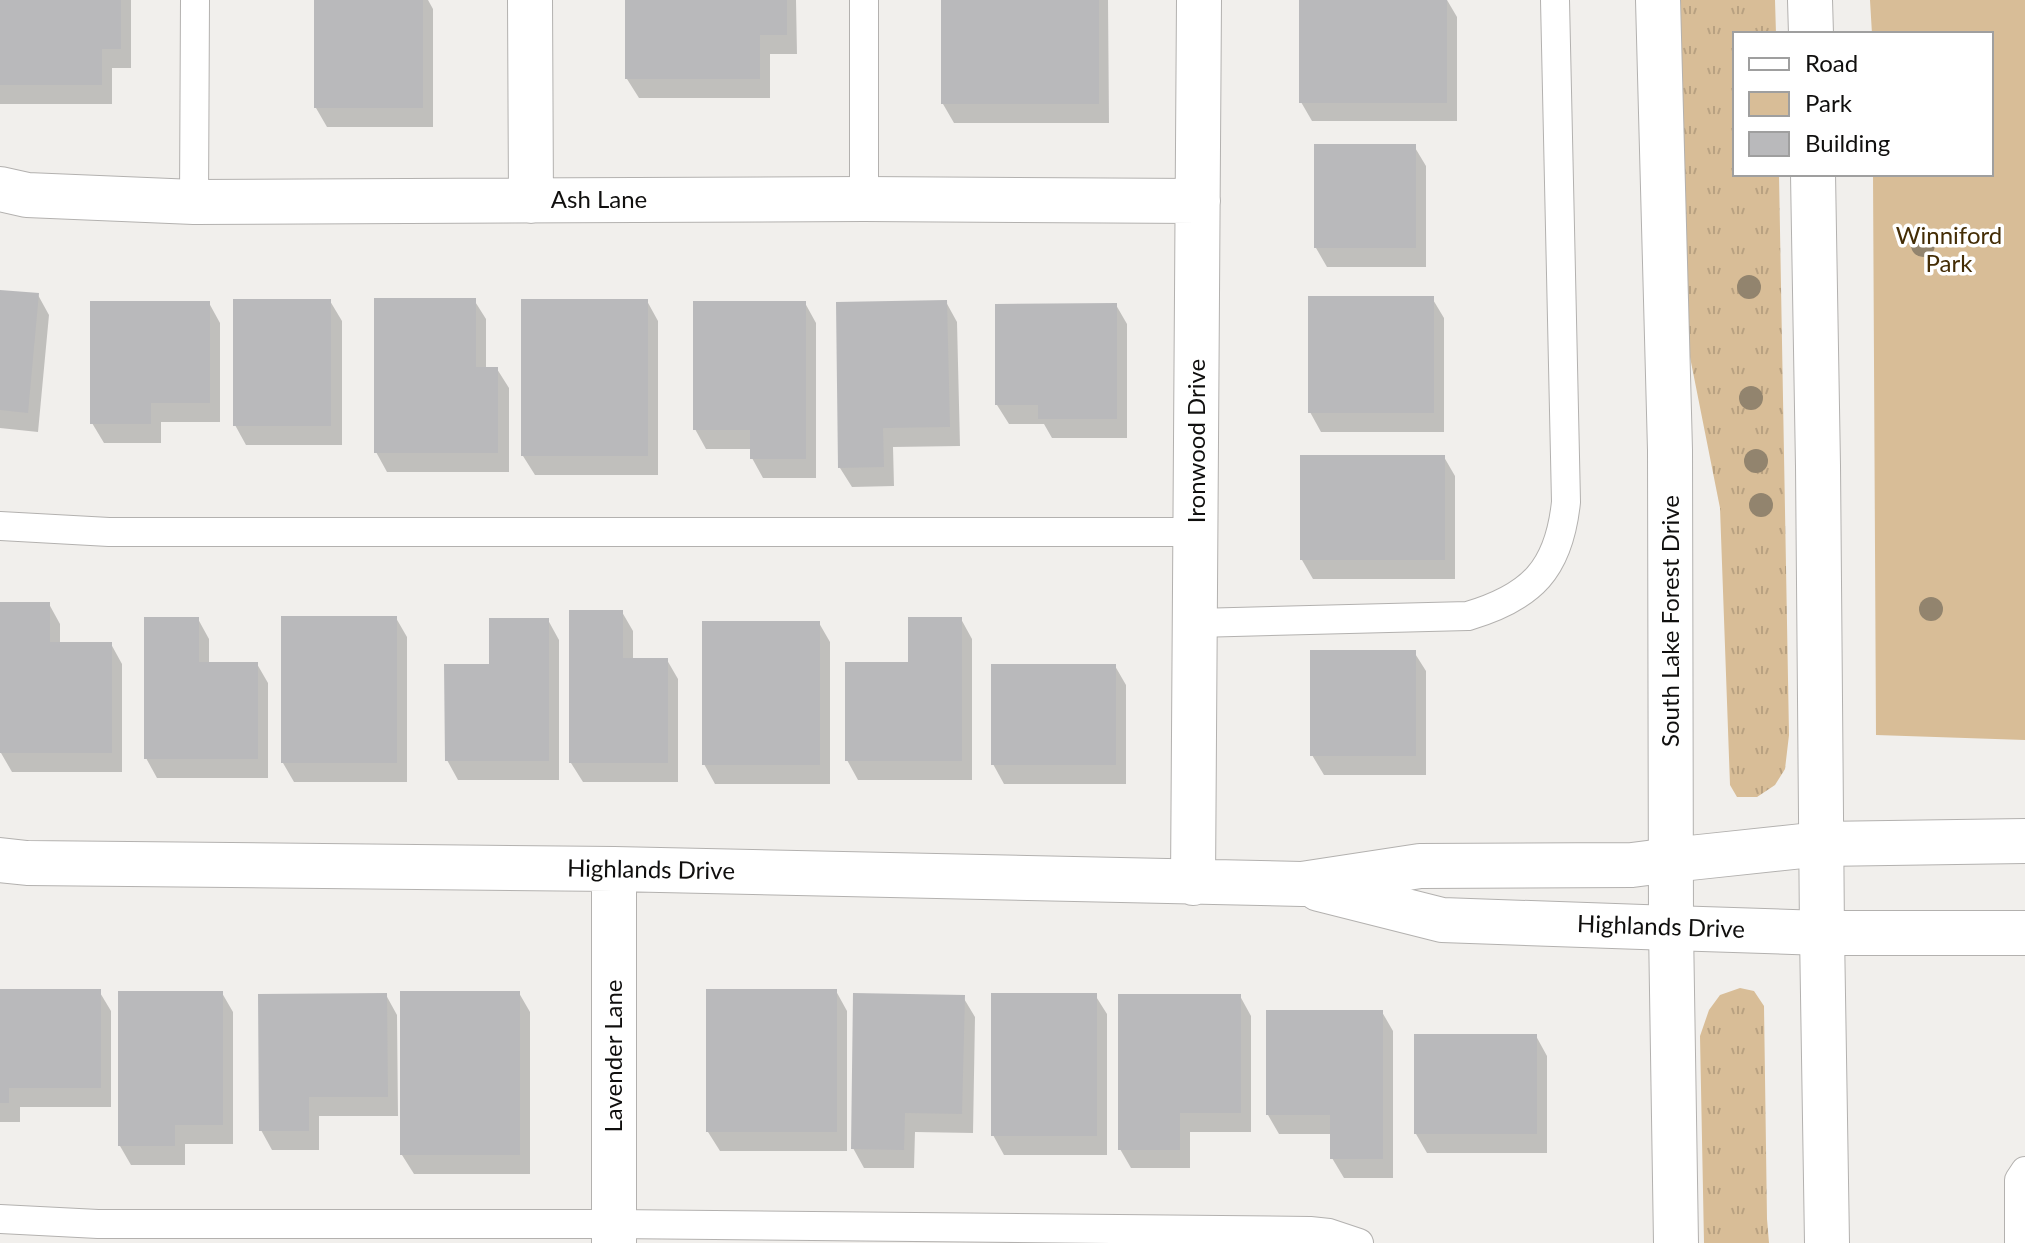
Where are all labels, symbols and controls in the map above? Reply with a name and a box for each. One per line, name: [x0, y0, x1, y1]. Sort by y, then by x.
legend: [1733, 32, 1993, 176]
text: Road: [1805, 48, 1858, 77]
text: Park: [1805, 88, 1853, 117]
text: Building: [1805, 128, 1890, 157]
street label: Ash Lane: [551, 184, 647, 213]
park label: Winniford Park: [1896, 220, 2002, 277]
street label: Ironwood Drive: [1181, 359, 1210, 523]
street label: South Lake Forest Drive: [1655, 495, 1684, 747]
street label: Highlands Drive: [567, 853, 735, 884]
street label: Highlands Drive: [1577, 908, 1745, 943]
street label: Lavender Lane: [598, 980, 627, 1132]

